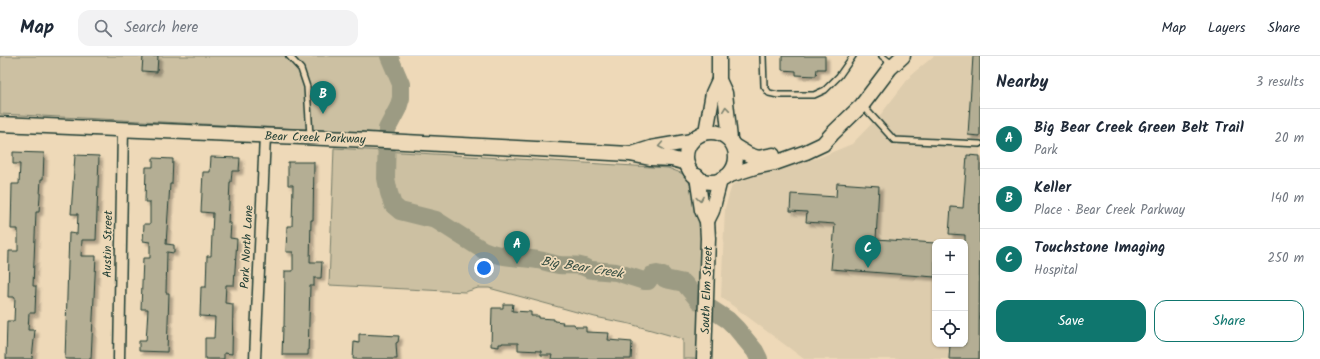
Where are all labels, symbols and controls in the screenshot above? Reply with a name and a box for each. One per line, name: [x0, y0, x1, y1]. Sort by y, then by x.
search box: [78, 10, 358, 46]
text: Map: [20, 13, 54, 43]
text: Search here: [124, 16, 198, 40]
icon: search: [92, 17, 114, 39]
text: Map: [1162, 17, 1186, 39]
text: Layers: [1208, 17, 1246, 39]
text: Share: [1268, 17, 1300, 39]
text: Nearby: [996, 69, 1048, 96]
text: 3 results: [1256, 72, 1304, 93]
pin: B: [310, 81, 336, 114]
one-way arrow: [722, 106, 731, 112]
text: Big Bear Creek Green Belt Trail: [1034, 116, 1244, 140]
street label: Bear Creek Parkway: [264, 127, 366, 149]
text: A: [1005, 128, 1013, 149]
text: 20 m: [1274, 128, 1304, 149]
text: Park: [1034, 140, 1058, 161]
one-way arrow: [657, 141, 664, 150]
text: Keller: [1034, 176, 1071, 200]
text: B: [1005, 188, 1013, 209]
text: 140 m: [1271, 188, 1304, 209]
one-way arrow: [695, 196, 704, 202]
text: Place · Bear Creek Parkway: [1034, 200, 1185, 221]
street label: Park North Lane: [235, 204, 259, 289]
street label: Austin Street: [98, 210, 118, 278]
pin: A: [504, 231, 530, 264]
pin: C: [855, 235, 881, 268]
text: Touchstone Imaging: [1034, 236, 1165, 260]
map controls: [932, 239, 968, 347]
button: +: [932, 239, 968, 275]
street label: South Elm Street: [696, 245, 718, 334]
text: C: [1005, 248, 1013, 269]
text: 250 m: [1267, 248, 1304, 269]
water label: Big Bear Creek: [540, 251, 626, 285]
your location: [474, 258, 494, 278]
text: Hospital: [1034, 260, 1078, 281]
button: −: [932, 275, 968, 311]
button: Save: [996, 300, 1146, 342]
button: Share: [1154, 300, 1304, 342]
button: locate: [932, 311, 968, 347]

